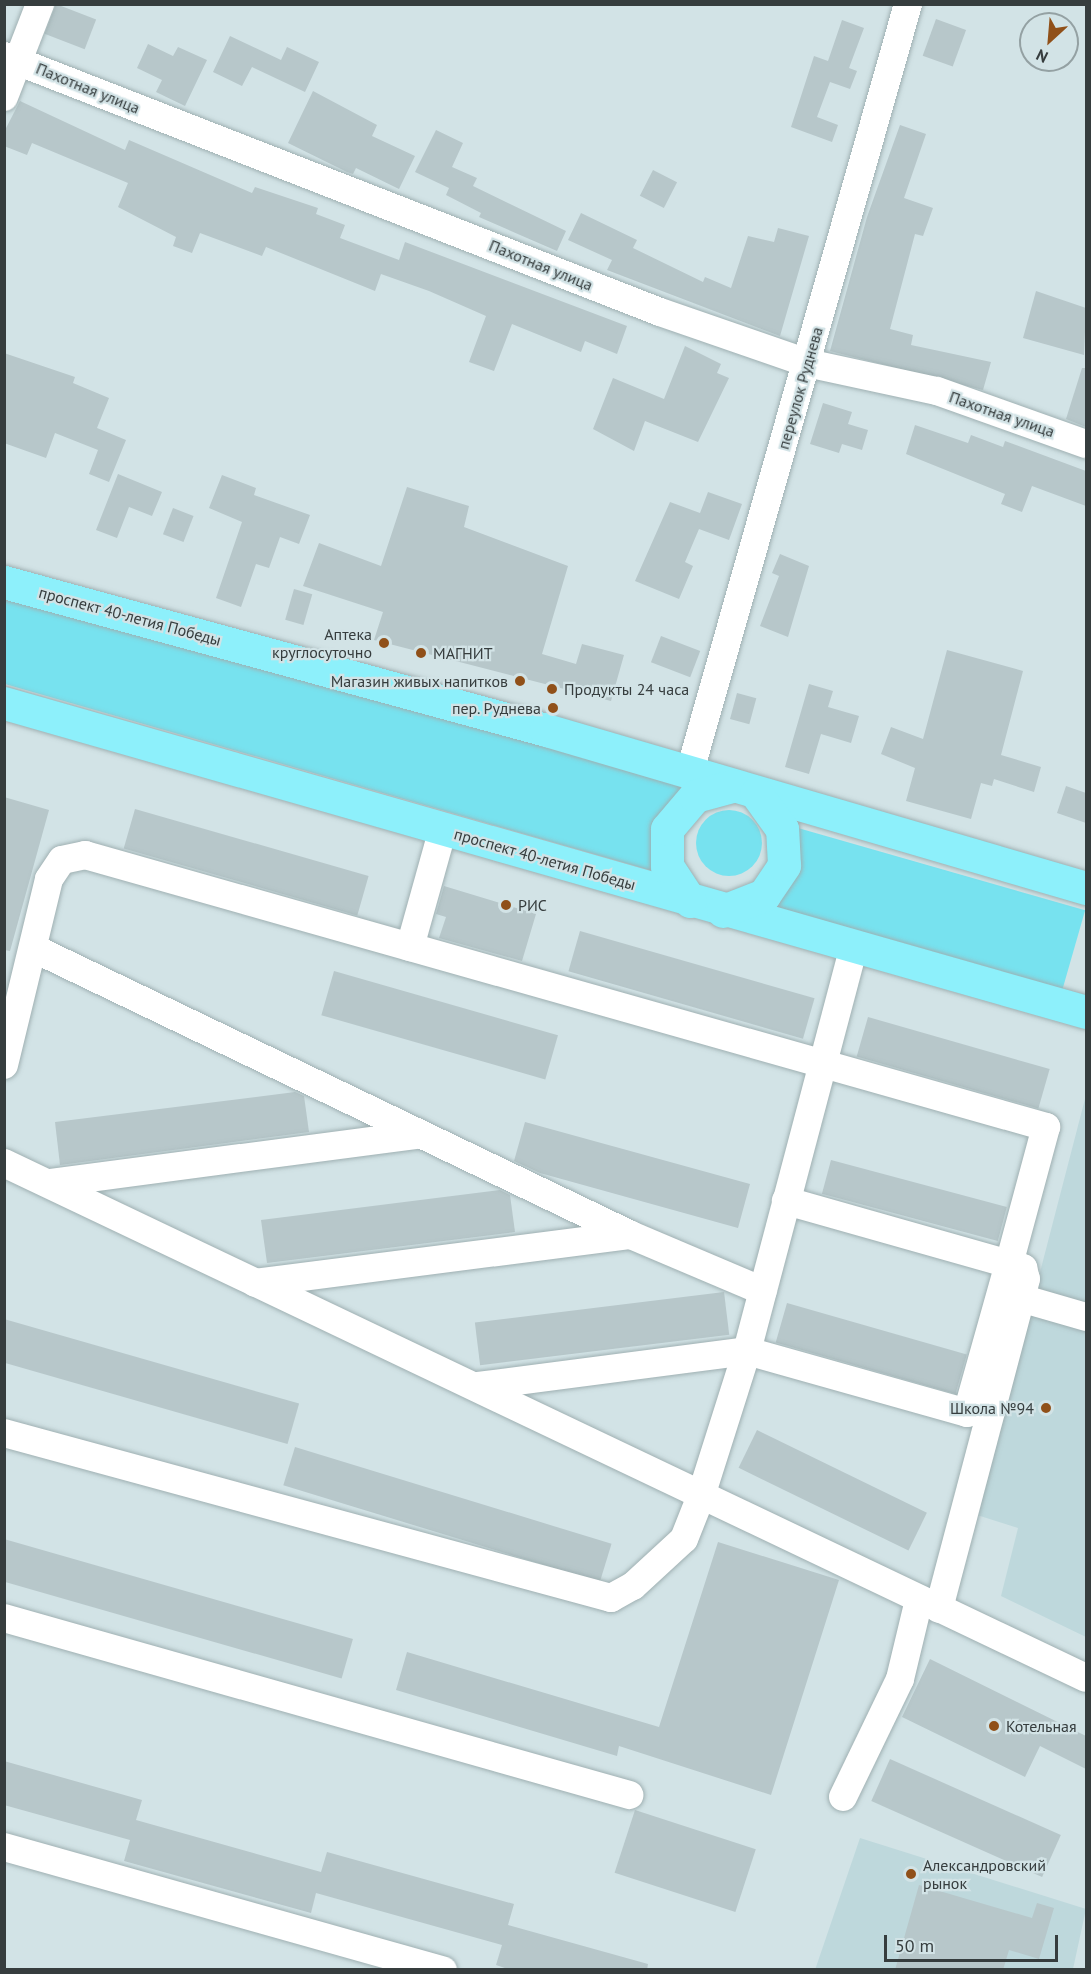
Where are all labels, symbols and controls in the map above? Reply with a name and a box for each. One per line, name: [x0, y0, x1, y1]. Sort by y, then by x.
north arrow: [1019, 12, 1079, 72]
text: N: [1033, 45, 1051, 68]
street label: Пахотная улица: [33, 58, 143, 118]
street label: Пахотная улица: [486, 235, 596, 295]
street label: переулок Руднева: [773, 325, 827, 451]
street label: Пахотная улица: [947, 387, 1057, 441]
street label: проспект 40-летия Победы: [36, 582, 224, 650]
place label: Аптека круглосуточно: [272, 624, 372, 662]
marker: Аптека круглосуточно: [377, 636, 391, 650]
place label: МАГНИТ: [433, 643, 493, 663]
marker: МАГНИТ: [414, 646, 428, 660]
place label: Магазин живых напитков: [330, 671, 508, 691]
marker: Магазин живых напитков: [513, 674, 527, 688]
place label: Продукты 24 часа: [564, 679, 689, 699]
marker: Продукты 24 часа: [545, 682, 559, 696]
place label: пер. Руднева: [451, 698, 541, 718]
marker: пер. Руднева: [546, 701, 560, 715]
street label: проспект 40-летия Победы: [452, 824, 638, 894]
place label: РИС: [518, 895, 547, 915]
marker: РИС: [499, 898, 513, 912]
place label: Школа №94: [950, 1398, 1034, 1418]
marker: Школа №94: [1039, 1401, 1053, 1415]
place label: Котельная: [1006, 1716, 1077, 1736]
marker: Котельная: [987, 1719, 1001, 1733]
place label: Александровский рынок: [923, 1855, 1046, 1893]
marker: Александровский рынок: [904, 1867, 918, 1881]
scale bar: [887, 1923, 1061, 1961]
text: 50 m: [895, 1934, 934, 1957]

